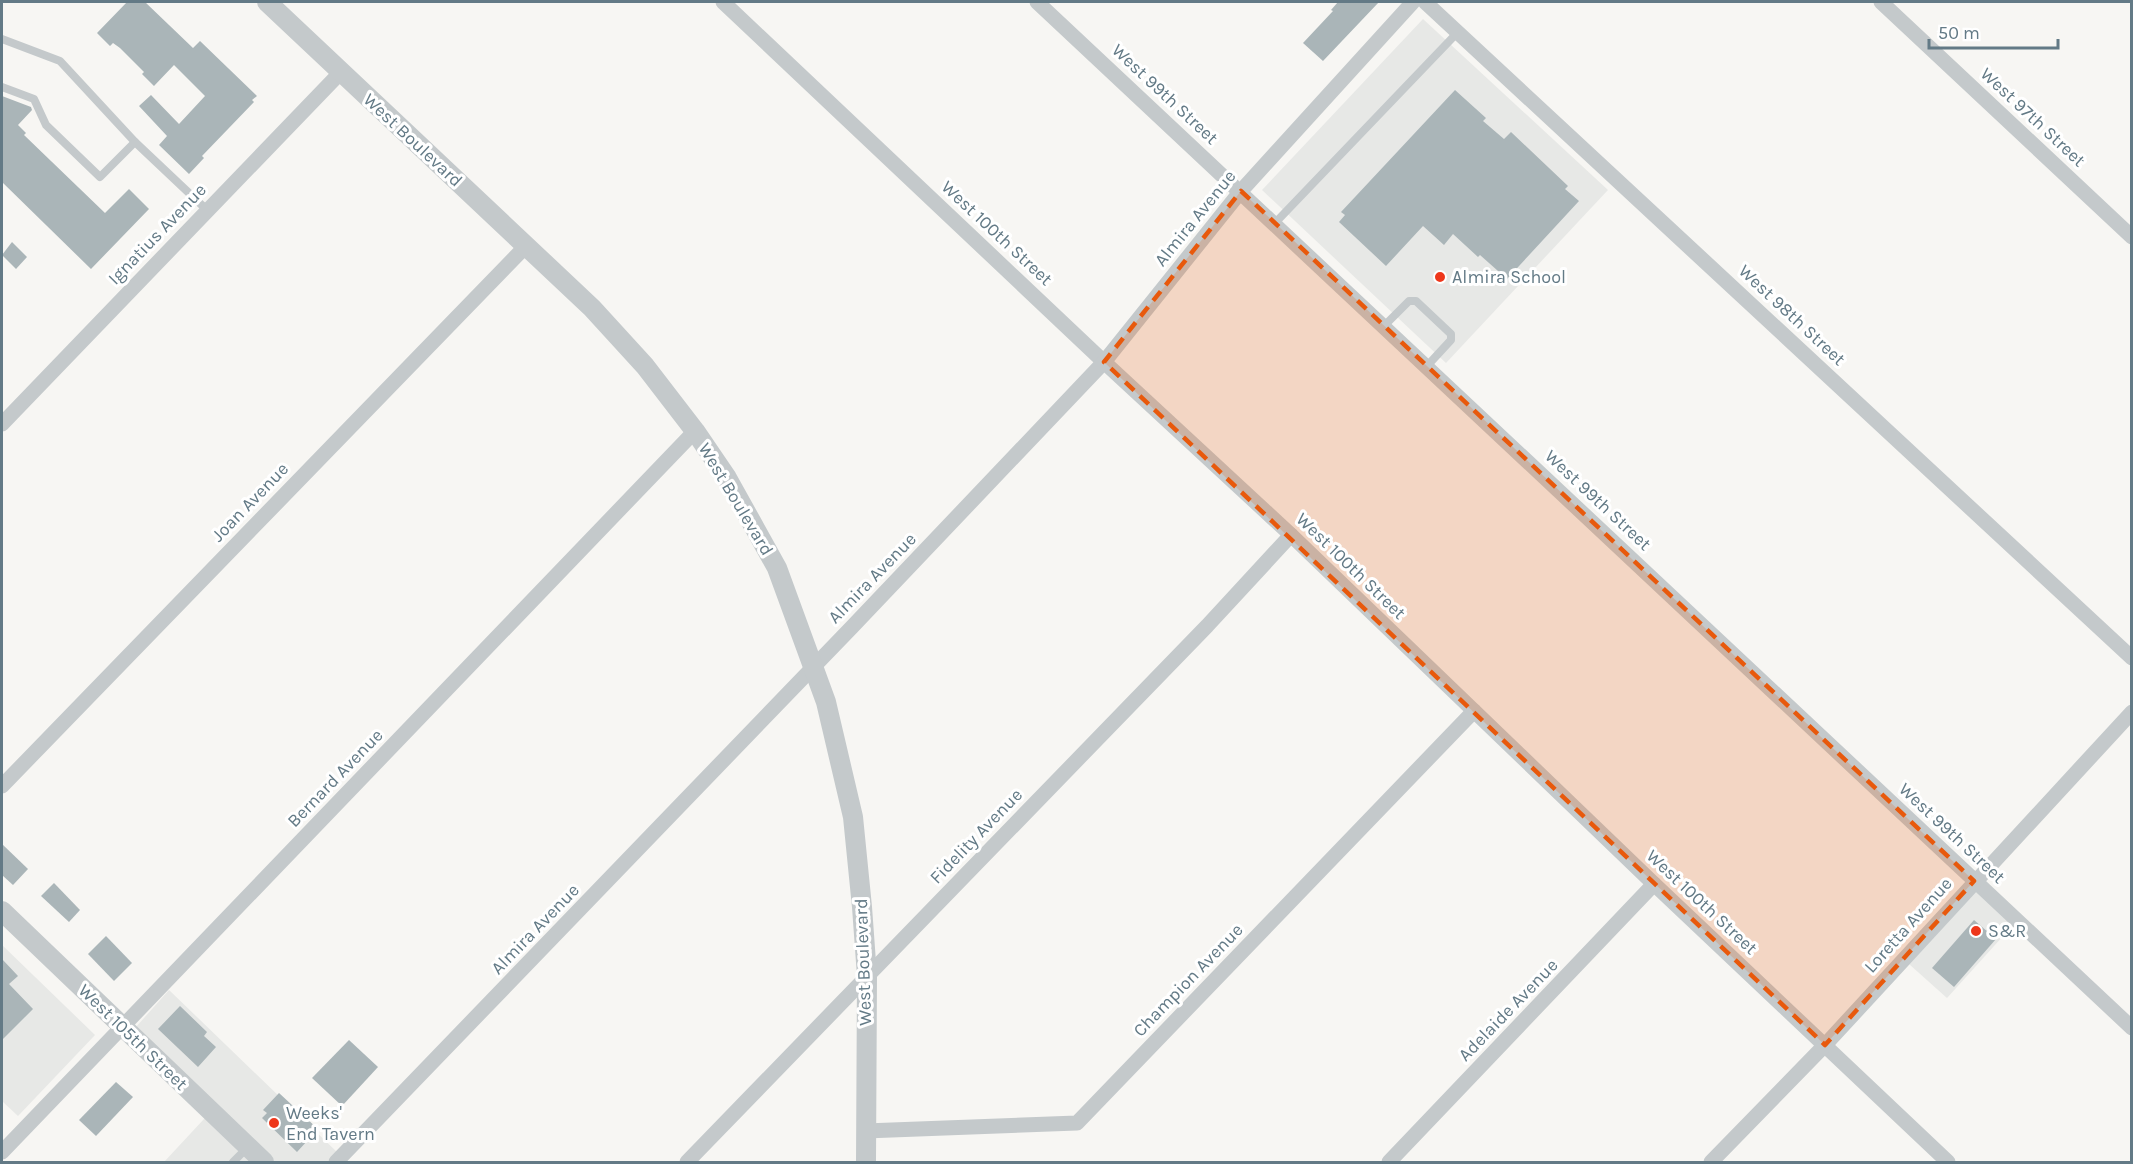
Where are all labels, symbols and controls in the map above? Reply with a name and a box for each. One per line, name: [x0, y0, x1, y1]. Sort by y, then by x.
scale bar: [1929, 12, 2058, 50]
text: 50 m: [1938, 22, 1980, 44]
street label: West 99th Street: [1107, 39, 1223, 149]
street label: West 97th Street: [1976, 63, 2090, 171]
street label: West Boulevard: [359, 88, 467, 192]
street label: Almira Avenue: [1149, 165, 1241, 271]
street label: West 100th Street: [937, 176, 1057, 290]
street label: Ignatius Avenue: [103, 179, 211, 289]
street label: West 98th Street: [1734, 260, 1850, 370]
place label: Almira School: [1452, 266, 1566, 288]
marker: Almira School: [1433, 270, 1447, 284]
street label: West Boulevard: [694, 439, 778, 559]
street label: West 99th Street: [1540, 445, 1656, 555]
street label: Joan Avenue: [207, 458, 293, 546]
street label: West 100th Street: [1292, 508, 1411, 624]
street label: Almira Avenue: [823, 528, 921, 628]
street label: Bernard Avenue: [282, 724, 388, 832]
street label: West 99th Street: [1894, 778, 2010, 888]
street label: Fidelity Avenue: [925, 784, 1027, 888]
street label: West 100th Street: [1642, 845, 1762, 959]
street label: Loretta Avenue: [1859, 873, 1957, 977]
street label: Almira Avenue: [486, 879, 584, 979]
street label: West Boulevard: [850, 898, 876, 1026]
street label: Champion Avenue: [1128, 919, 1248, 1041]
place label: S&R: [1988, 920, 2026, 942]
marker: S&R: [1969, 924, 1983, 938]
street label: Adelaide Avenue: [1454, 954, 1562, 1066]
street label: West 105th Street: [74, 979, 192, 1095]
place label: Weeks' End Tavern: [286, 1102, 375, 1145]
marker: Weeks' End Tavern: [267, 1116, 281, 1130]

